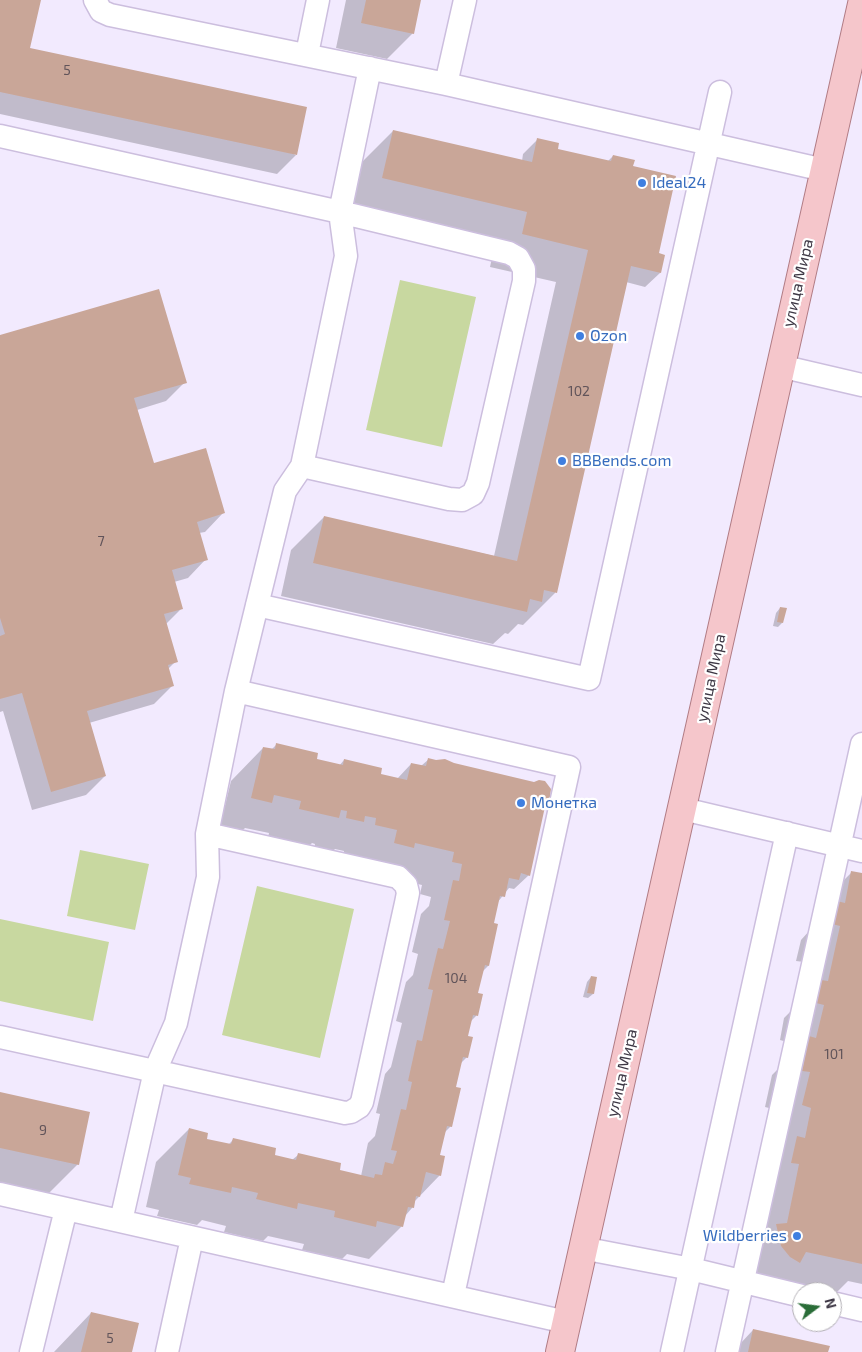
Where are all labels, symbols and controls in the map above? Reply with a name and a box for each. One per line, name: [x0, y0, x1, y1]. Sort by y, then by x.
house number: 5: [63, 62, 71, 78]
place label: Ideal24: [652, 173, 706, 193]
marker: Ideal24: [636, 177, 648, 189]
street label: улица Мира: [779, 237, 817, 329]
place label: Ozon: [590, 326, 627, 346]
marker: Ozon: [574, 330, 586, 342]
house number: 102: [568, 383, 590, 399]
place label: BBBends.com: [572, 451, 671, 471]
marker: BBBends.com: [556, 455, 568, 467]
house number: 7: [97, 533, 105, 549]
street label: улица Мира: [692, 632, 730, 724]
place label: Монетка: [531, 793, 597, 813]
marker: Монетка: [515, 797, 527, 809]
house number: 104: [445, 970, 467, 986]
street label: улица Мира: [603, 1027, 641, 1119]
house number: 101: [824, 1046, 844, 1062]
house number: 9: [39, 1122, 47, 1138]
place label: Wildberries: [703, 1226, 787, 1246]
marker: Wildberries: [791, 1230, 803, 1242]
north arrow: [792, 1282, 842, 1332]
text: N: [821, 1296, 841, 1310]
house number: 5: [106, 1330, 114, 1346]

